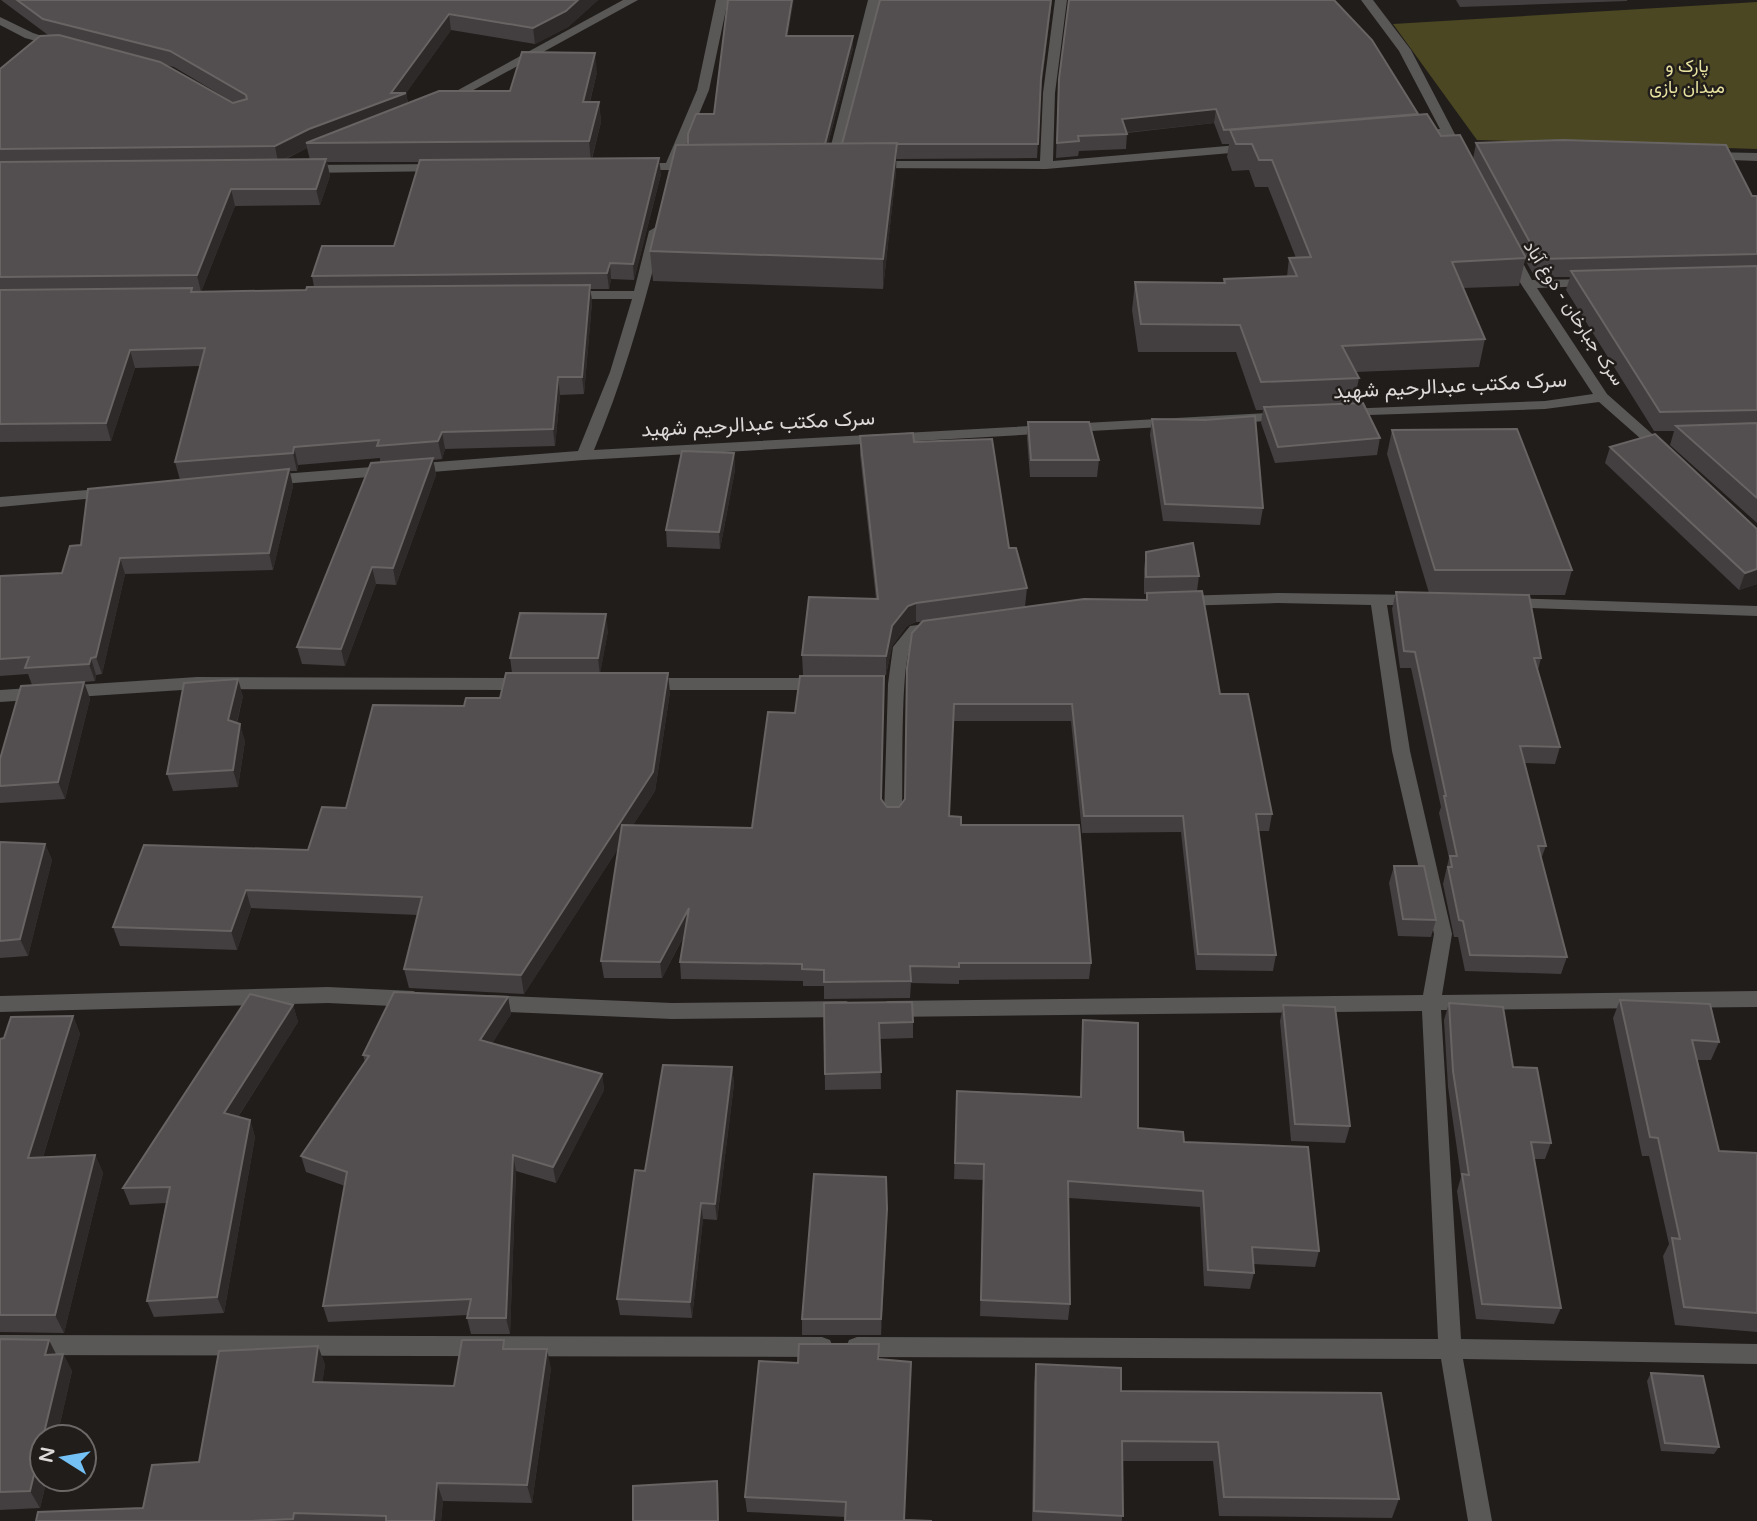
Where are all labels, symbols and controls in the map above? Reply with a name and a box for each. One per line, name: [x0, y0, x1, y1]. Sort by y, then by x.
park label: پارک و میدان بازی: [1649, 55, 1725, 98]
street label: سرک جبارخان - دوغ آباد: [1518, 236, 1629, 390]
street label: سرک مکتب عبدالرحیم شهید: [1332, 367, 1568, 406]
street label: سرک مکتب عبدالرحیم شهید: [640, 405, 876, 444]
north arrow: [28, 1423, 98, 1493]
text: N: [35, 1445, 60, 1465]

